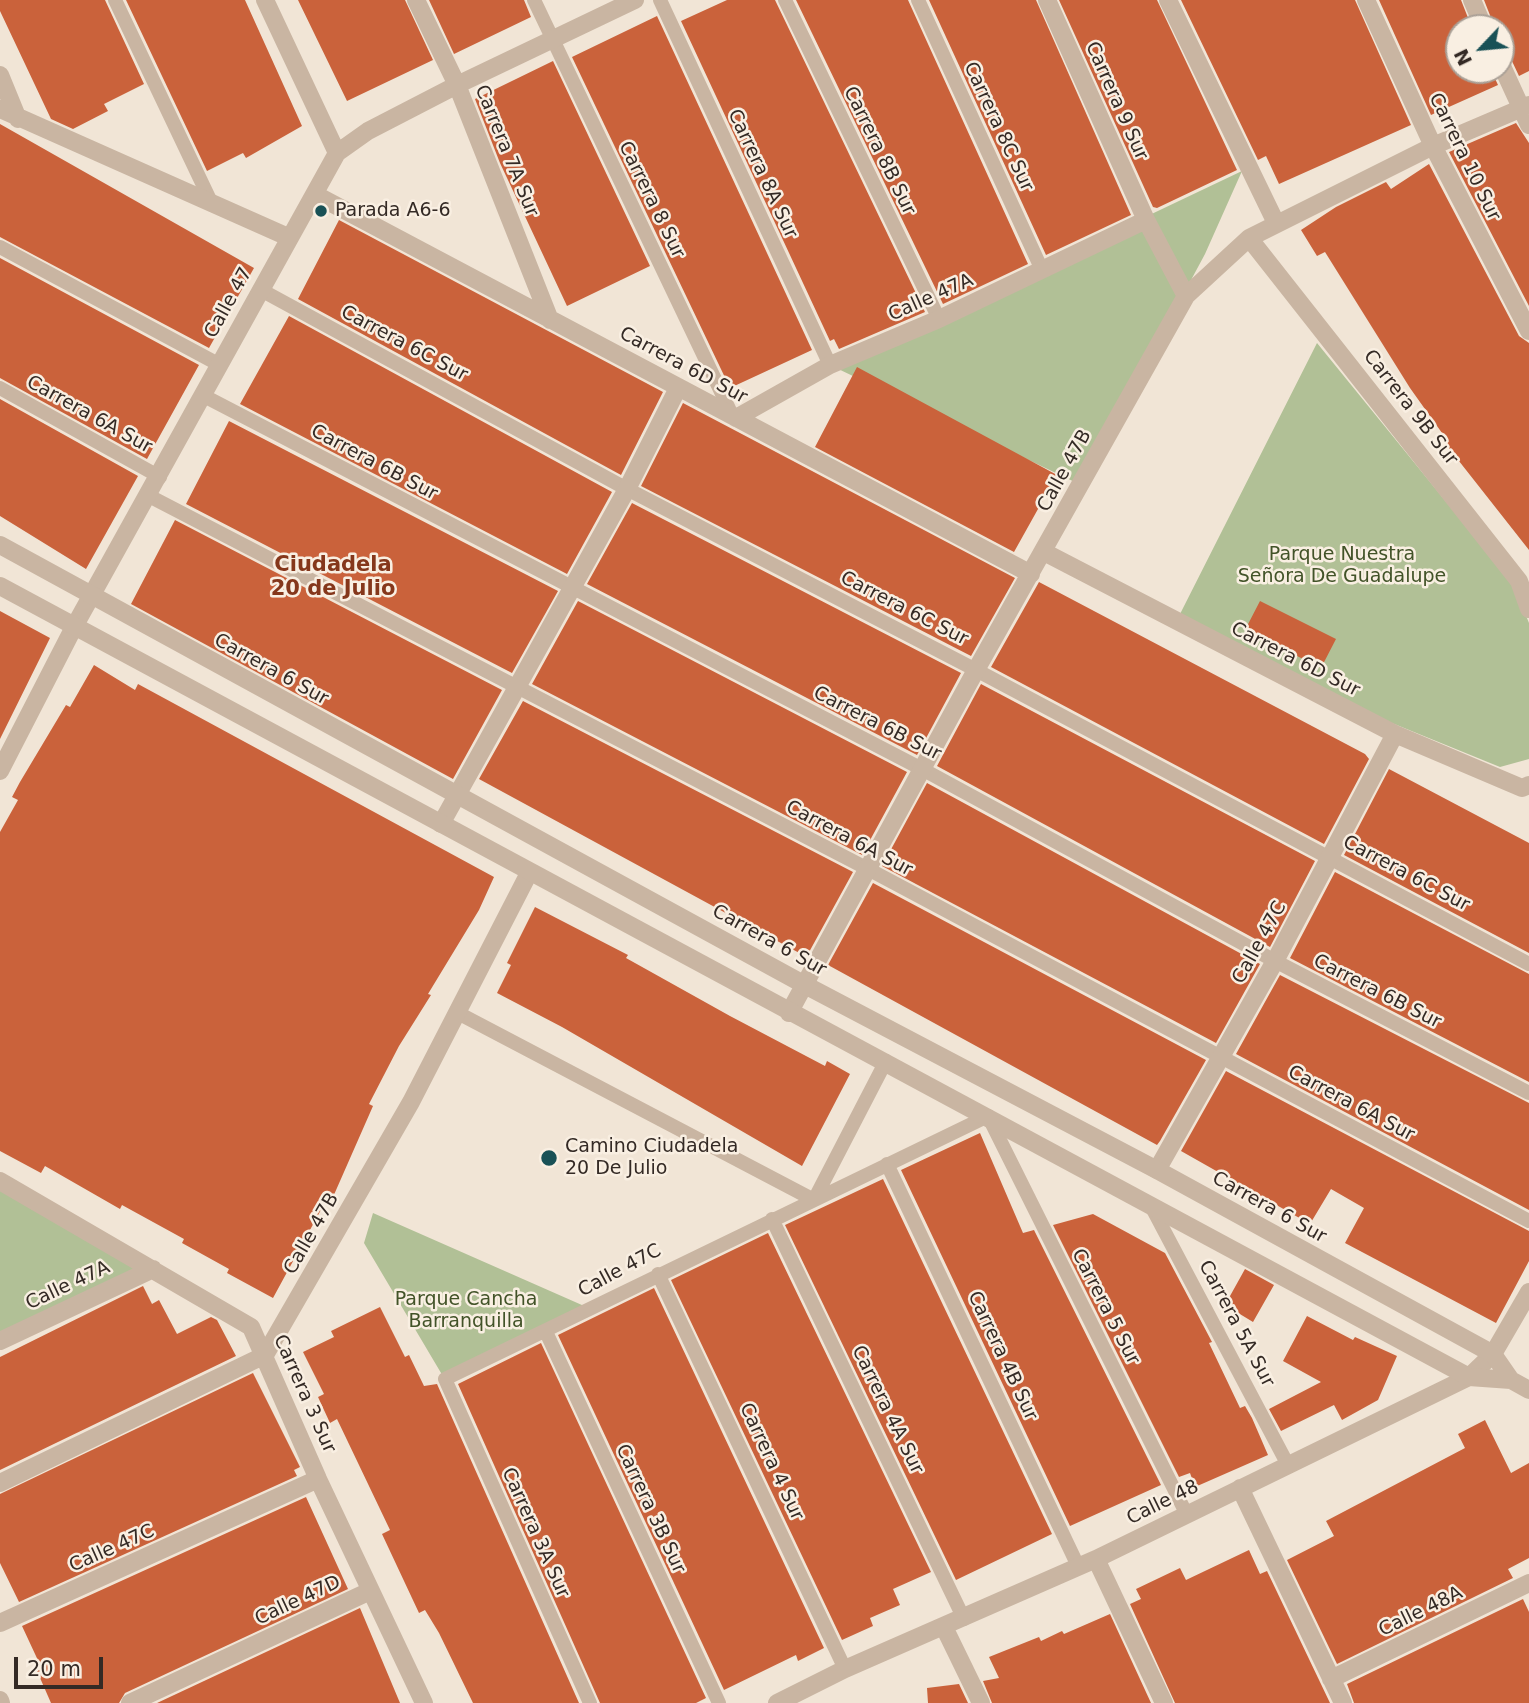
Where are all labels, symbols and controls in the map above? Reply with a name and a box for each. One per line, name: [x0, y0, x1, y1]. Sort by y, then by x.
north arrow: [1445, 14, 1515, 84]
street label: Carrera 9 Sur: [1080, 38, 1152, 164]
text: N: [1450, 45, 1476, 69]
street label: Carrera 8C Sur: [958, 59, 1038, 195]
street label: Carrera 7A Sur: [469, 82, 543, 220]
street label: Carrera 8B Sur: [838, 83, 920, 219]
street label: Carrera 10 Sur: [1423, 89, 1505, 225]
street label: Carrera 8A Sur: [722, 106, 802, 242]
street label: Carrera 8 Sur: [613, 138, 689, 262]
place label: Parada A6-6: [335, 200, 450, 222]
marker: Parada A6-6: [313, 203, 329, 219]
street label: Calle 47: [200, 264, 258, 342]
street label: Calle 47A: [885, 269, 977, 327]
street label: Carrera 6C Sur: [337, 301, 471, 387]
street label: Carrera 6D Sur: [615, 323, 751, 409]
street label: Carrera 9B Sur: [1358, 346, 1462, 470]
street label: Carrera 6A Sur: [22, 371, 156, 459]
street label: Carrera 6B Sur: [307, 420, 441, 506]
street label: Calle 47B: [1033, 426, 1097, 516]
park label: Parque Nuestra Señora De Guadalupe: [1238, 544, 1446, 588]
district label: Ciudadela 20 de Julio: [271, 553, 395, 603]
street label: Carrera 6C Sur: [836, 567, 972, 651]
street label: Carrera 6D Sur: [1227, 618, 1363, 702]
street label: Carrera 6 Sur: [210, 629, 332, 711]
street label: Carrera 6B Sur: [809, 682, 945, 766]
street label: Carrera 6A Sur: [782, 796, 916, 882]
street label: Carrera 6C Sur: [1339, 831, 1473, 917]
street label: Calle 47C: [1228, 898, 1292, 988]
street label: Carrera 6 Sur: [708, 900, 830, 982]
street label: Carrera 6B Sur: [1309, 950, 1445, 1034]
street label: Carrera 6A Sur: [1284, 1061, 1418, 1147]
place label: Camino Ciudadela 20 De Julio: [565, 1136, 738, 1180]
marker: Camino Ciudadela 20 De Julio: [539, 1148, 559, 1168]
street label: Carrera 6 Sur: [1208, 1167, 1330, 1249]
street label: Calle 47B: [280, 1189, 344, 1279]
street label: Calle 47C: [575, 1240, 665, 1302]
street label: Carrera 5 Sur: [1066, 1245, 1144, 1369]
street label: Calle 47A: [22, 1257, 114, 1315]
street label: Carrera 5A Sur: [1193, 1257, 1279, 1391]
street label: Carrera 4B Sur: [962, 1288, 1042, 1424]
park label: Parque Cancha Barranquilla: [395, 1289, 537, 1333]
street label: Carrera 3 Sur: [268, 1331, 340, 1457]
street label: Carrera 4A Sur: [846, 1342, 928, 1478]
street label: Carrera 4 Sur: [734, 1400, 808, 1524]
street label: Carrera 3B Sur: [610, 1441, 690, 1577]
street label: Carrera 3A Sur: [496, 1464, 574, 1602]
street label: Calle 48: [1123, 1476, 1203, 1530]
street label: Calle 47C: [66, 1520, 158, 1578]
street label: Calle 47D: [251, 1571, 345, 1631]
street label: Calle 48A: [1375, 1582, 1467, 1642]
scale bar: [18, 1644, 107, 1688]
text: 20 m: [27, 1657, 81, 1681]

